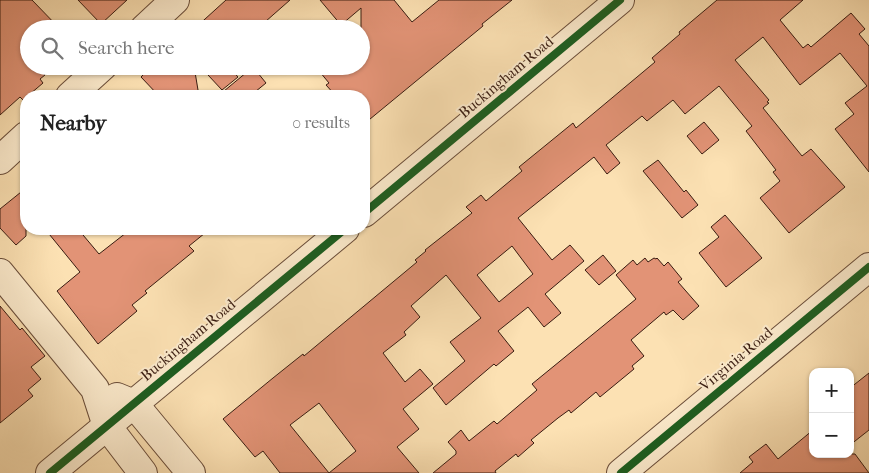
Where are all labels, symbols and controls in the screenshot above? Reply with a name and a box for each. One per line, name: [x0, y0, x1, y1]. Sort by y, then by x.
search box: [20, 20, 370, 75]
street label: Buckingham Road: [455, 32, 558, 122]
icon: search: [38, 34, 66, 62]
text: Search here: [78, 37, 174, 59]
text: Nearby: [40, 111, 106, 135]
text: 0 results: [292, 113, 350, 132]
street label: Buckingham Road: [137, 295, 240, 385]
street label: Virginia Road: [695, 323, 777, 395]
map controls: [809, 368, 854, 458]
button: +: [809, 368, 854, 413]
button: −: [809, 413, 854, 458]

